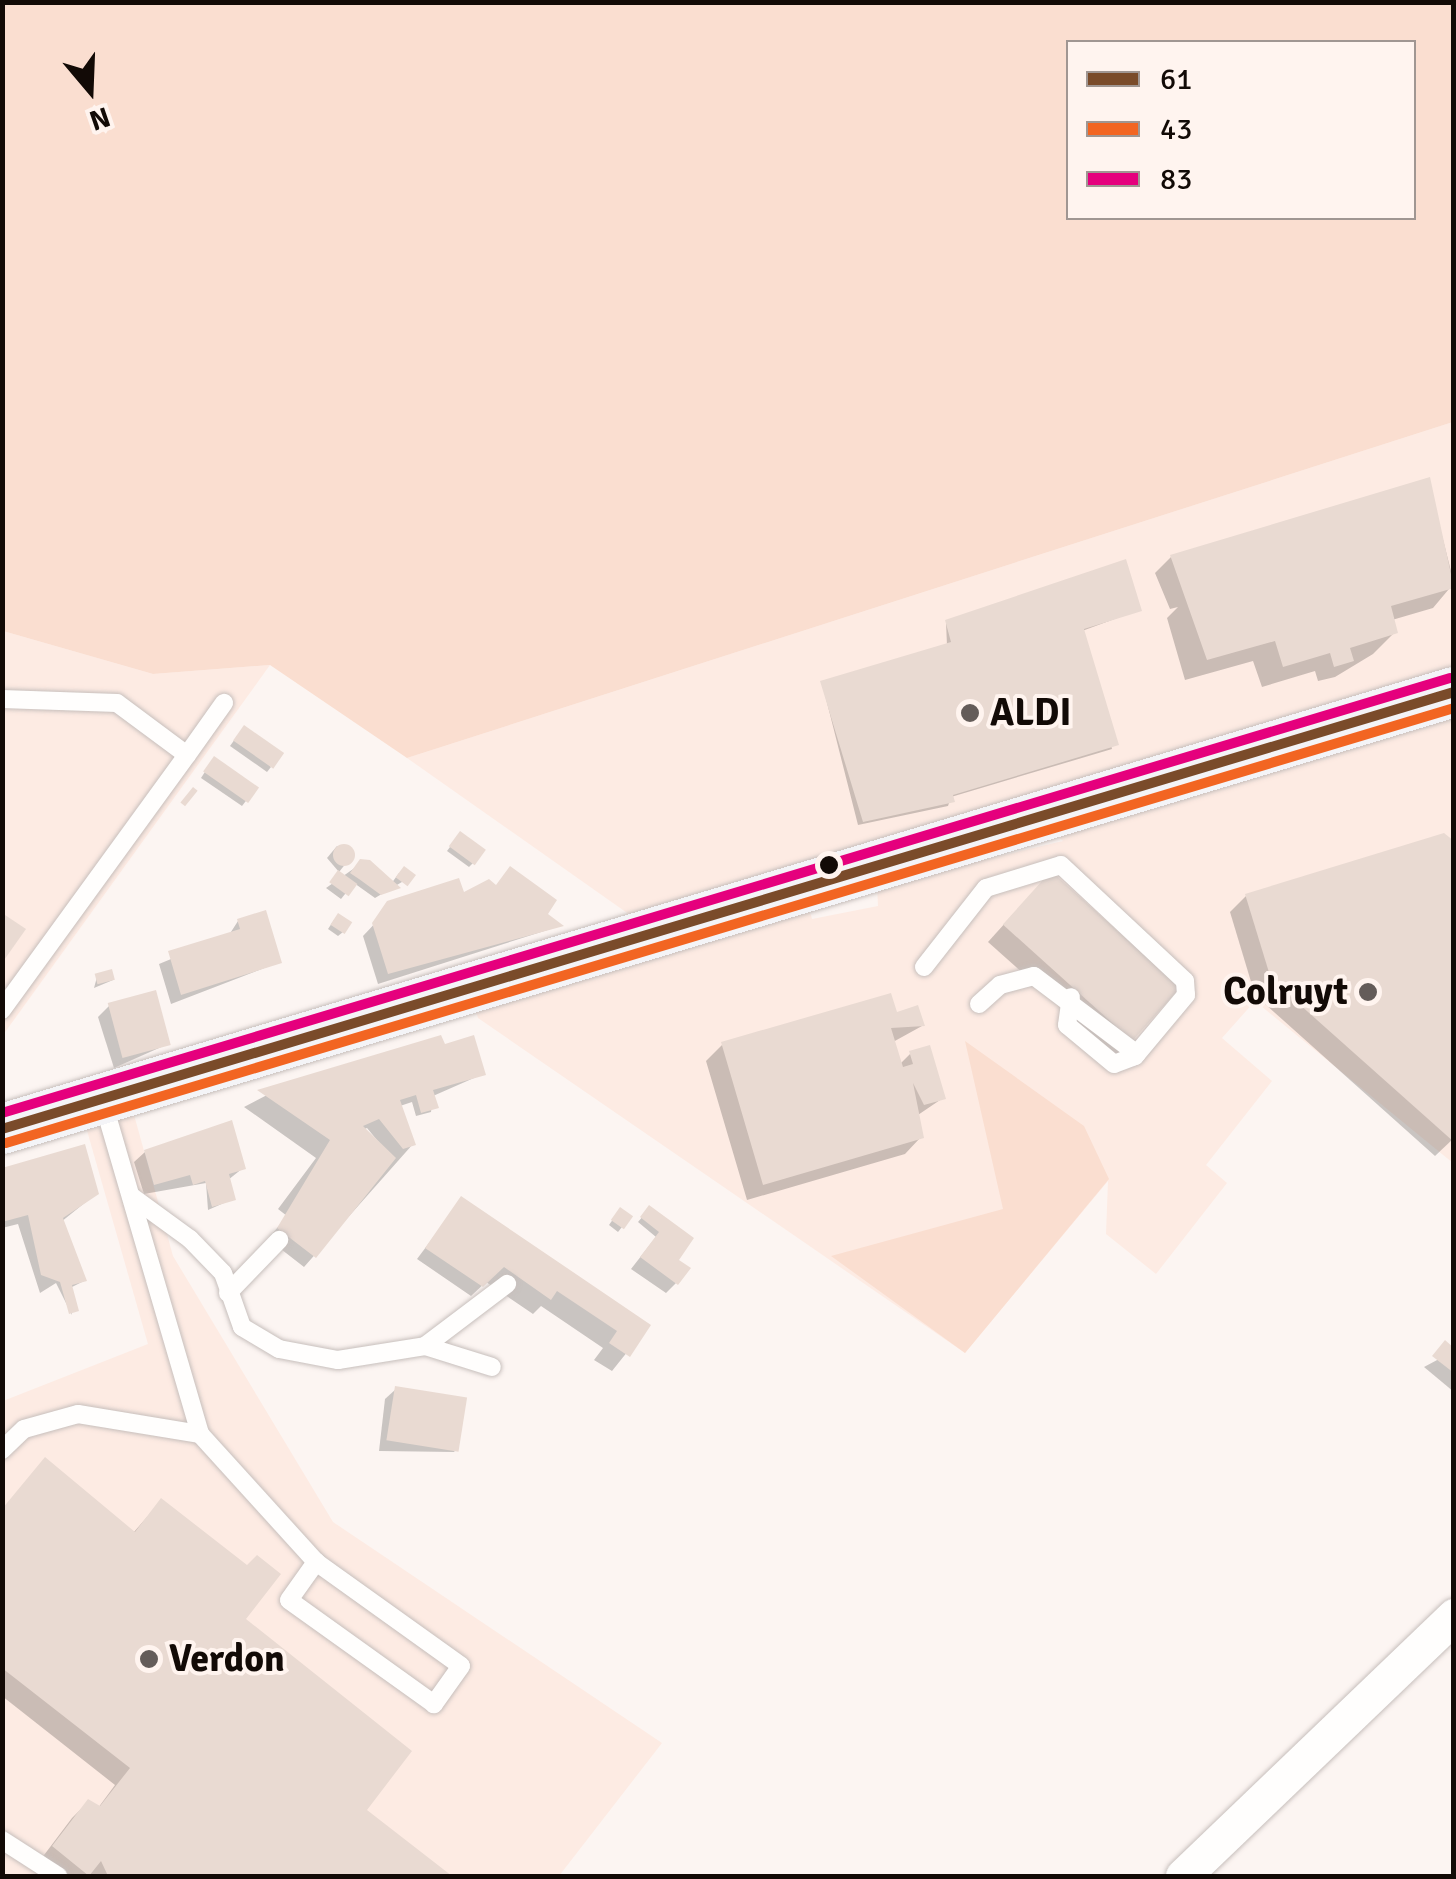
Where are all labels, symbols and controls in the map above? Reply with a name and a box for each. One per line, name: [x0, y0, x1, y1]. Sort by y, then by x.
north arrow: [40, 40, 140, 140]
legend: [1066, 40, 1416, 220]
text: 61: [1160, 61, 1192, 98]
text: N: [85, 99, 115, 138]
text: 43: [1160, 111, 1192, 148]
text: 83: [1160, 161, 1192, 198]
place label: ALDI: [990, 690, 1071, 736]
marker: ALDI: [959, 702, 981, 724]
unlabelled marker: [819, 855, 839, 875]
place label: Colruyt: [1223, 969, 1348, 1015]
marker: Colruyt: [1357, 981, 1379, 1003]
place label: Verdon: [169, 1636, 285, 1682]
marker: Verdon: [138, 1648, 160, 1670]

